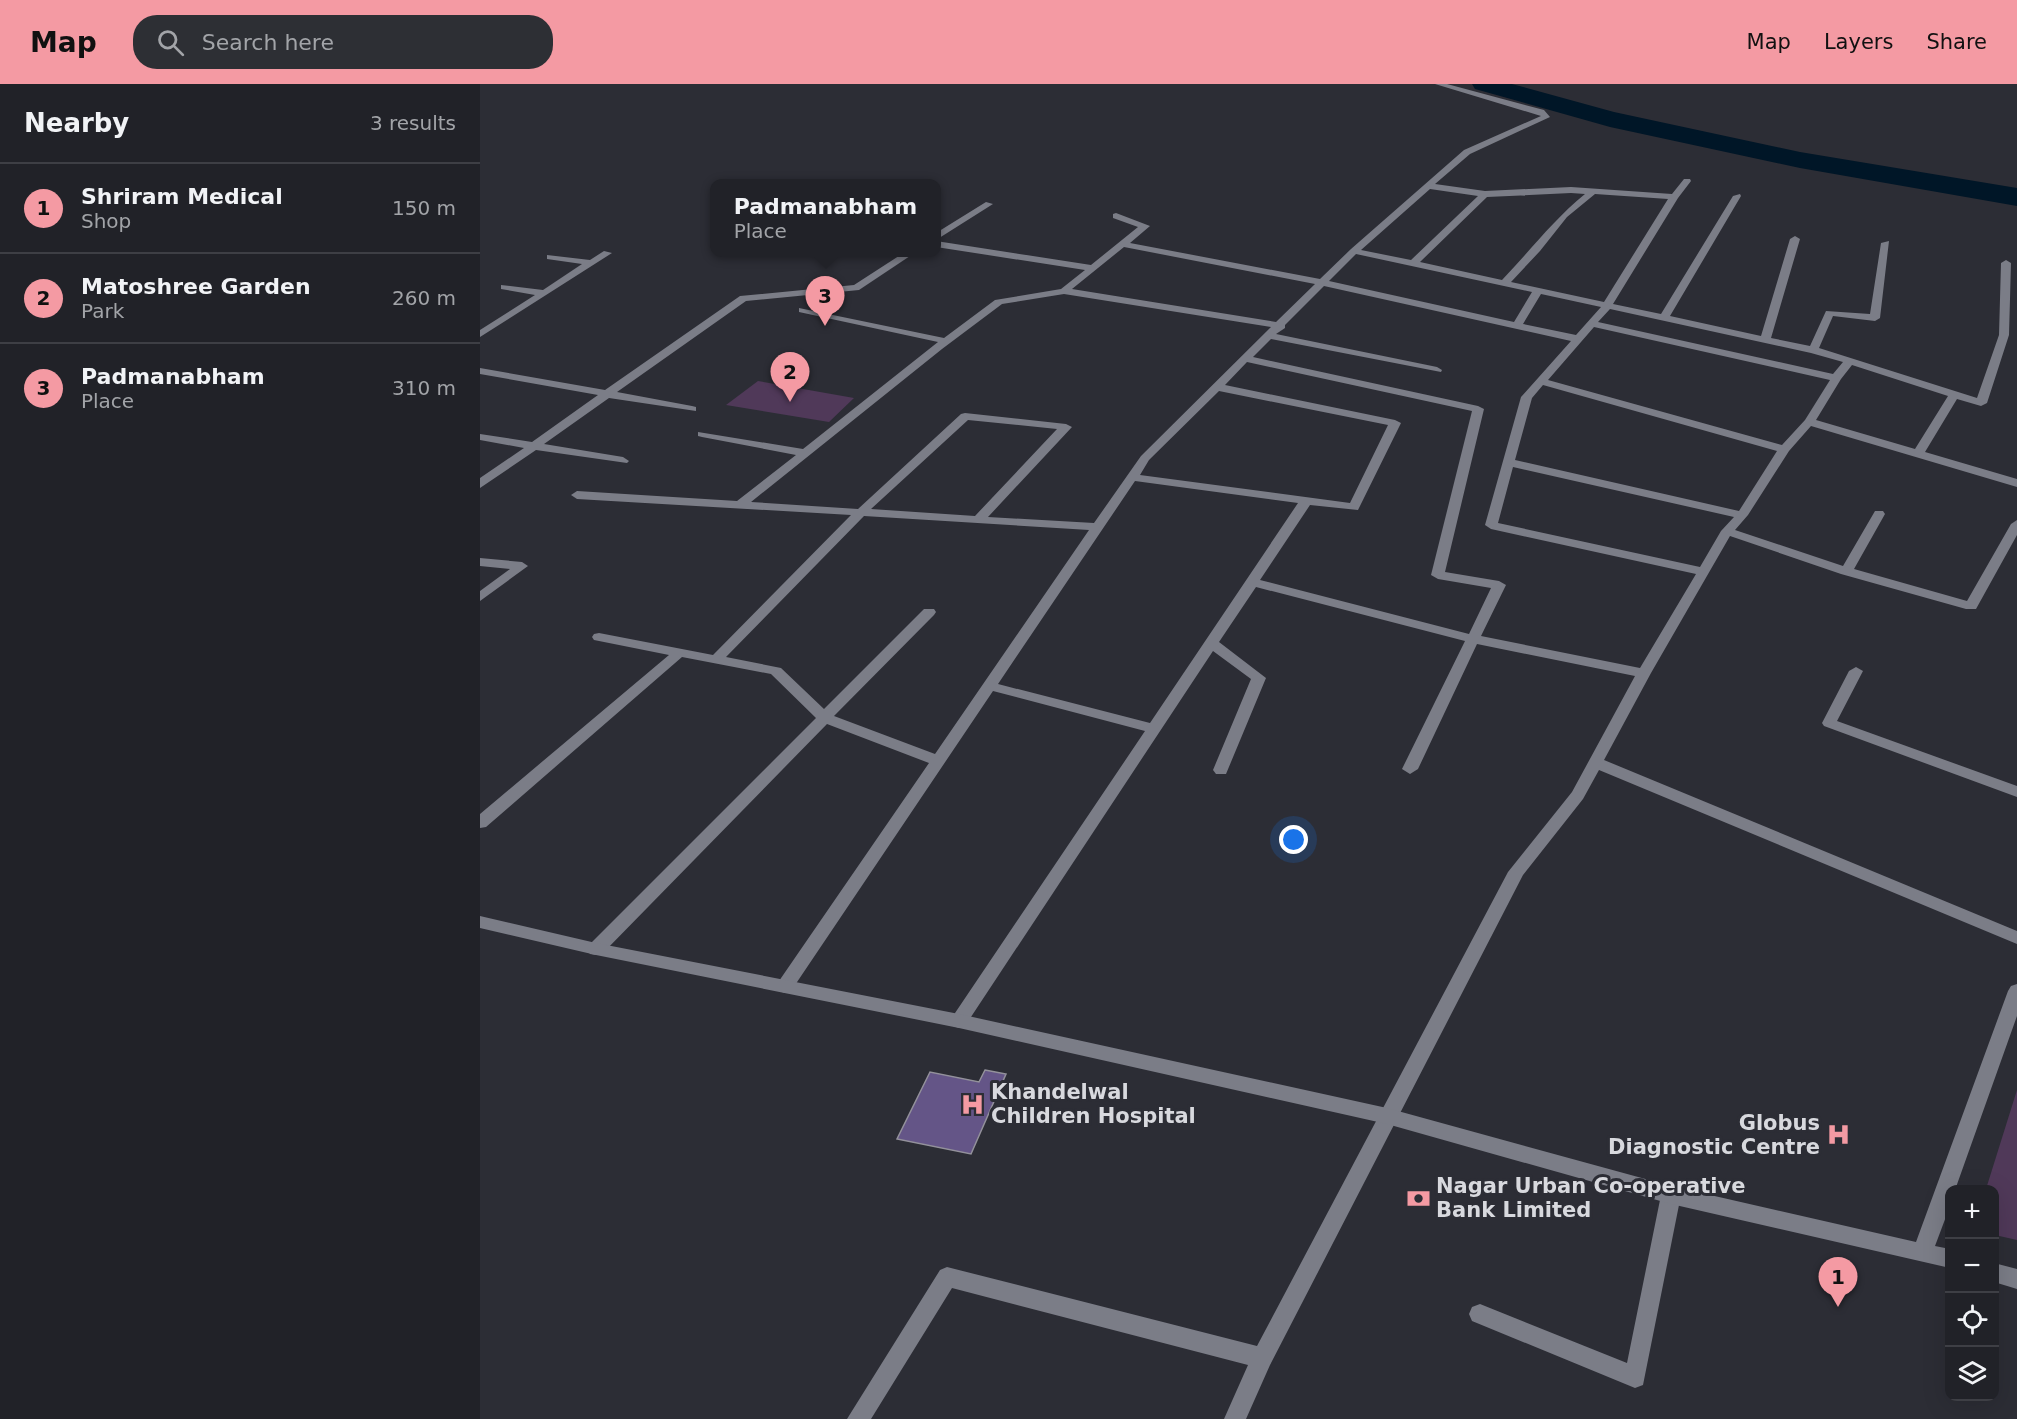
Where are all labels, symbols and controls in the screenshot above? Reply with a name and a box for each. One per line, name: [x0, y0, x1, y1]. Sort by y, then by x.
search box: [133, 15, 553, 69]
text: Map: [30, 26, 97, 59]
icon: search: [154, 26, 187, 59]
text: Search here: [202, 30, 334, 55]
text: Map: [1747, 30, 1791, 54]
text: Layers: [1824, 30, 1893, 54]
text: Share: [1926, 30, 1987, 54]
text: Nearby: [24, 108, 129, 138]
text: 3 results: [370, 111, 456, 135]
popup: [710, 179, 941, 257]
text: Shriram Medical: [81, 184, 283, 209]
text: Padmanabham: [734, 194, 917, 219]
text: 1: [37, 196, 50, 220]
text: 150 m: [392, 196, 456, 220]
text: Shop: [81, 209, 131, 233]
text: Place: [734, 219, 787, 243]
text: Matoshree Garden: [81, 274, 311, 299]
pin: 3: [806, 276, 844, 326]
text: 2: [37, 286, 50, 310]
text: 260 m: [392, 286, 456, 310]
text: Park: [81, 299, 124, 323]
pin: 2: [770, 352, 810, 402]
text: Padmanabham: [81, 364, 265, 389]
text: 3: [37, 376, 50, 400]
text: 310 m: [392, 376, 456, 400]
text: Place: [81, 389, 134, 413]
your location: [1279, 825, 1308, 854]
place label: Khandelwal Children Hospital: [991, 1080, 1196, 1128]
hospital icon: Khandelwal Children Hospital: [960, 1091, 986, 1117]
place label: Globus Diagnostic Centre: [1608, 1111, 1820, 1159]
hospital icon: Globus Diagnostic Centre: [1825, 1122, 1851, 1148]
place label: Nagar Urban Co-operative Bank Limited: [1436, 1174, 1745, 1222]
bank icon: Nagar Urban Co-operative Bank Limited: [1405, 1185, 1431, 1211]
map controls: [1945, 1185, 1999, 1401]
button: +: [1945, 1185, 1999, 1239]
button: −: [1945, 1239, 1999, 1293]
pin: 1: [1818, 1258, 1858, 1307]
button: locate: [1945, 1293, 1999, 1347]
button: layers: [1945, 1347, 1999, 1401]

